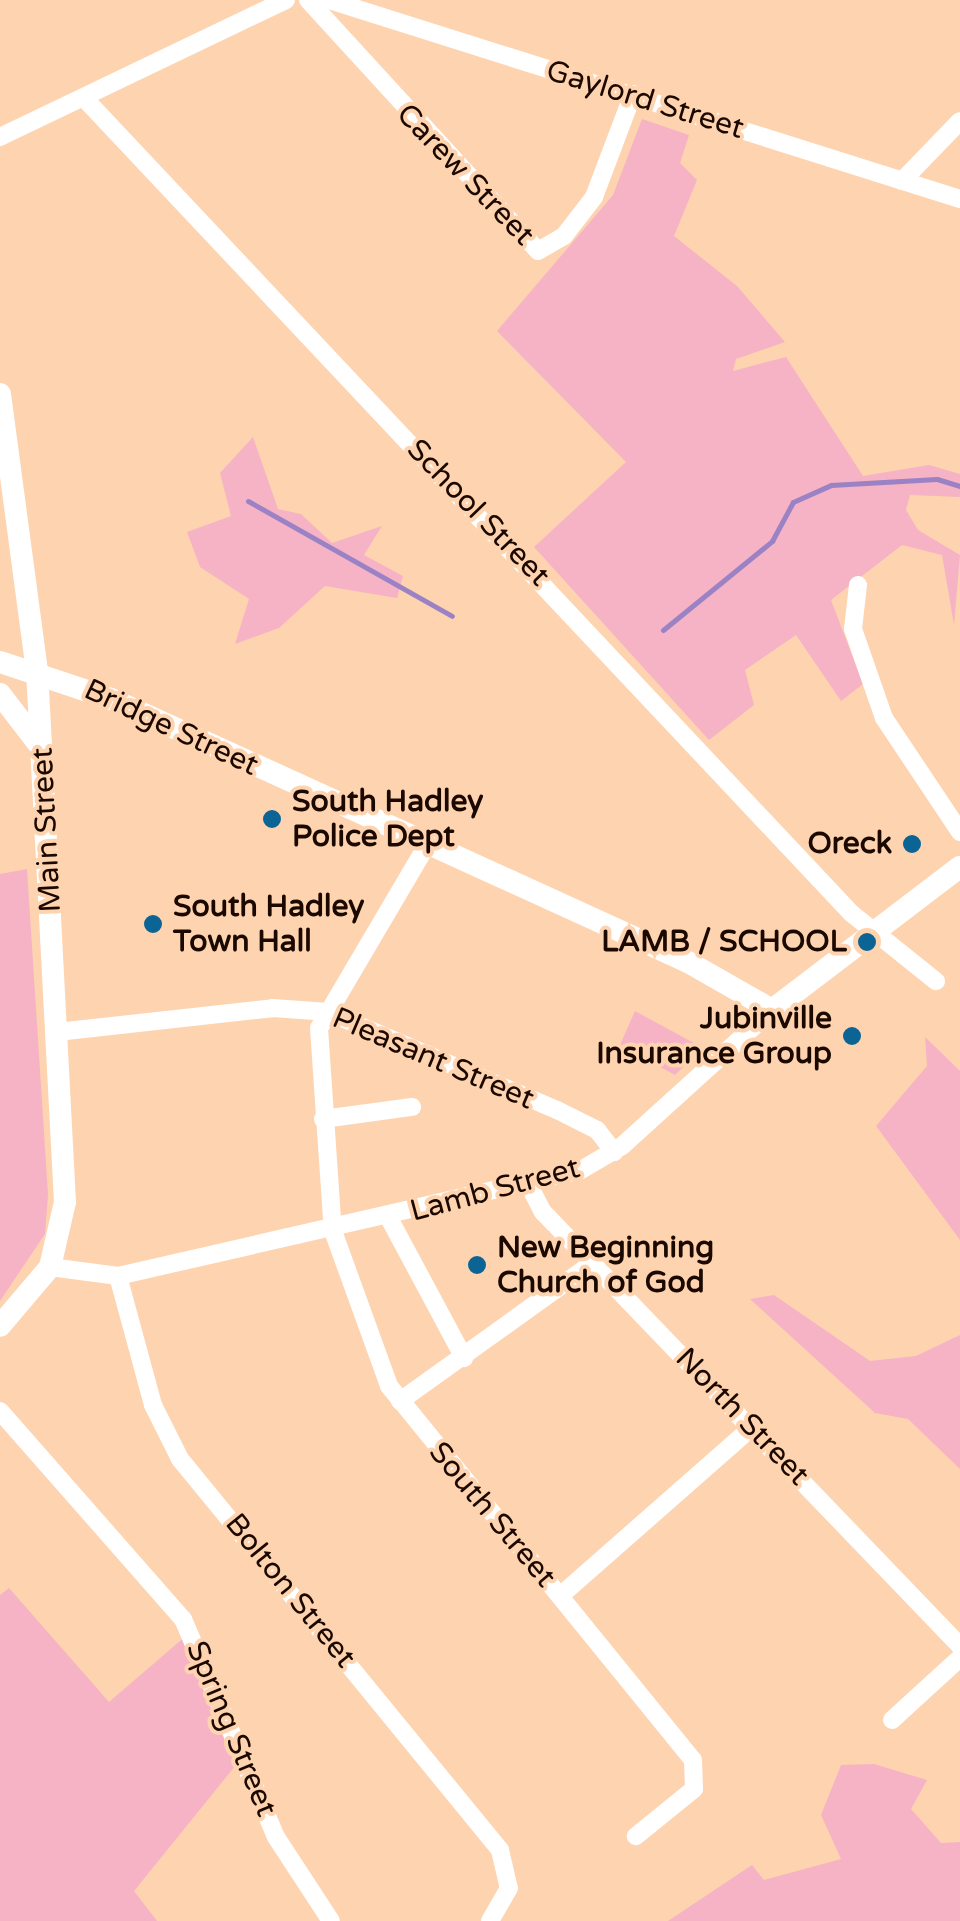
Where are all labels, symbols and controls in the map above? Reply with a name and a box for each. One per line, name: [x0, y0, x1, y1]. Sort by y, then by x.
street label: Gaylord Street: [542, 53, 748, 147]
street label: Carew Street: [389, 97, 541, 253]
street label: School Street: [399, 432, 557, 594]
street label: Bridge Street: [78, 672, 264, 784]
street label: Main Street: [25, 747, 69, 913]
place label: South Hadley Police Dept: [292, 784, 483, 854]
marker: South Hadley Police Dept: [261, 808, 283, 830]
place label: Oreck: [808, 826, 892, 862]
marker: Oreck: [901, 833, 923, 855]
place label: South Hadley Town Hall: [173, 889, 364, 960]
marker: South Hadley Town Hall: [142, 913, 164, 935]
place label: LAMB / SCHOOL: [601, 924, 847, 960]
marker: LAMB / SCHOOL: [856, 931, 878, 953]
street label: Pleasant Street: [327, 1000, 539, 1118]
place label: Jubinville Insurance Group: [596, 1001, 832, 1072]
marker: Jubinville Insurance Group: [841, 1025, 863, 1047]
street label: Lamb Street: [406, 1150, 584, 1230]
place label: New Beginning Church of God: [497, 1230, 714, 1300]
marker: New Beginning Church of God: [466, 1254, 488, 1276]
street label: North Street: [668, 1341, 816, 1493]
street label: South Street: [421, 1435, 563, 1595]
street label: Bolton Street: [217, 1507, 363, 1675]
street label: Spring Street: [178, 1636, 284, 1822]

